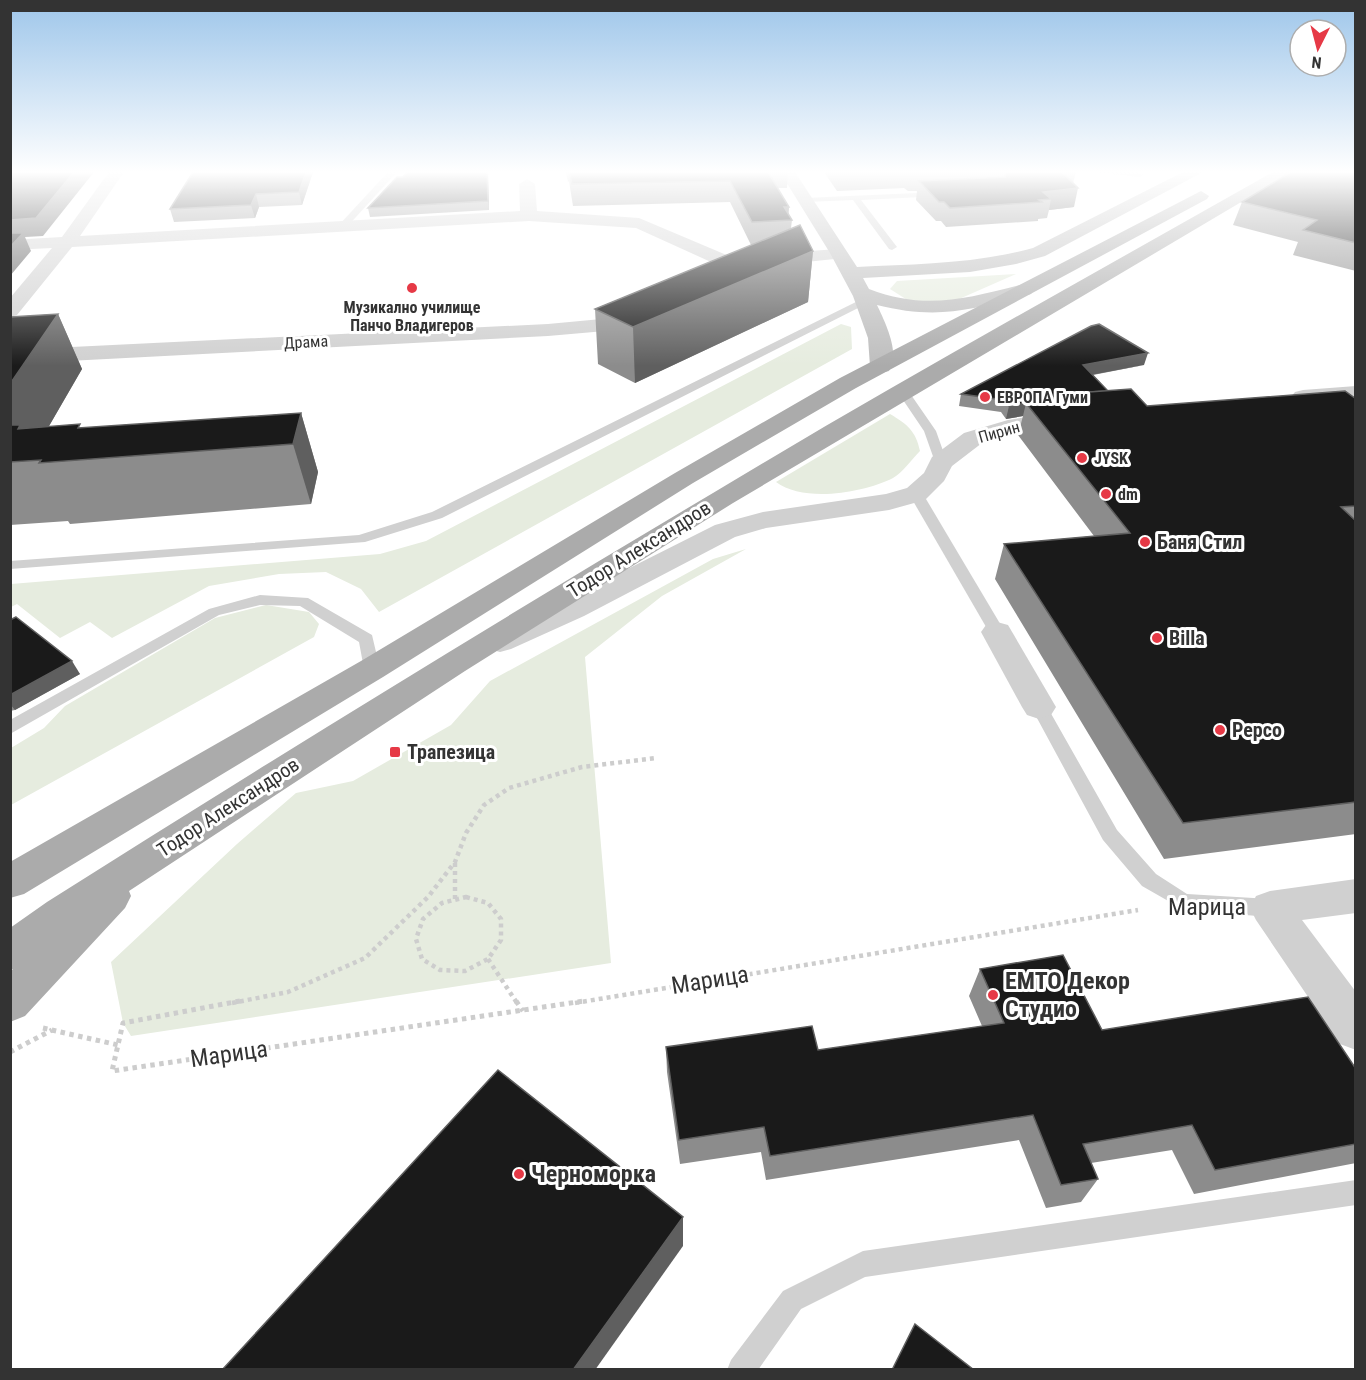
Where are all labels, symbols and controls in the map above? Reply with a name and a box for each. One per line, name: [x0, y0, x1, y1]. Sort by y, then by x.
north arrow: [1288, 18, 1348, 78]
text: N: [1311, 52, 1322, 72]
marker: Музикално училище Панчо Владигеров: [405, 281, 419, 295]
place label: Музикално училище Панчо Владигеров: [344, 298, 481, 335]
street label: Драма: [283, 331, 329, 353]
place label: ЕВРОПА Гуми: [997, 388, 1088, 407]
marker: ЕВРОПА Гуми: [978, 390, 992, 404]
street label: Пирин: [976, 417, 1022, 447]
place label: JYSK: [1094, 449, 1128, 468]
marker: JYSK: [1075, 451, 1089, 465]
place label: dm: [1118, 485, 1138, 504]
marker: dm: [1099, 487, 1113, 501]
street label: Тодор Александров: [563, 495, 715, 603]
place label: Баня Стил: [1157, 530, 1242, 554]
marker: Баня Стил: [1138, 535, 1152, 549]
place label: Billa: [1169, 626, 1205, 650]
marker: Billa: [1150, 631, 1164, 645]
place label: Pepco: [1232, 718, 1282, 742]
marker: Pepco: [1213, 723, 1227, 737]
place label: Трапезица: [407, 740, 495, 764]
marker: Трапезица: [388, 745, 402, 759]
street label: Тодор Александров: [153, 752, 303, 862]
street label: Марица: [1168, 893, 1246, 921]
street label: Марица: [669, 960, 751, 1000]
place label: ЕМТО Декор Студио: [1005, 967, 1130, 1023]
marker: ЕМТО Декор Студио: [986, 988, 1000, 1002]
street label: Марица: [189, 1035, 269, 1073]
place label: Черноморка: [531, 1160, 656, 1188]
marker: Черноморка: [512, 1167, 526, 1181]

